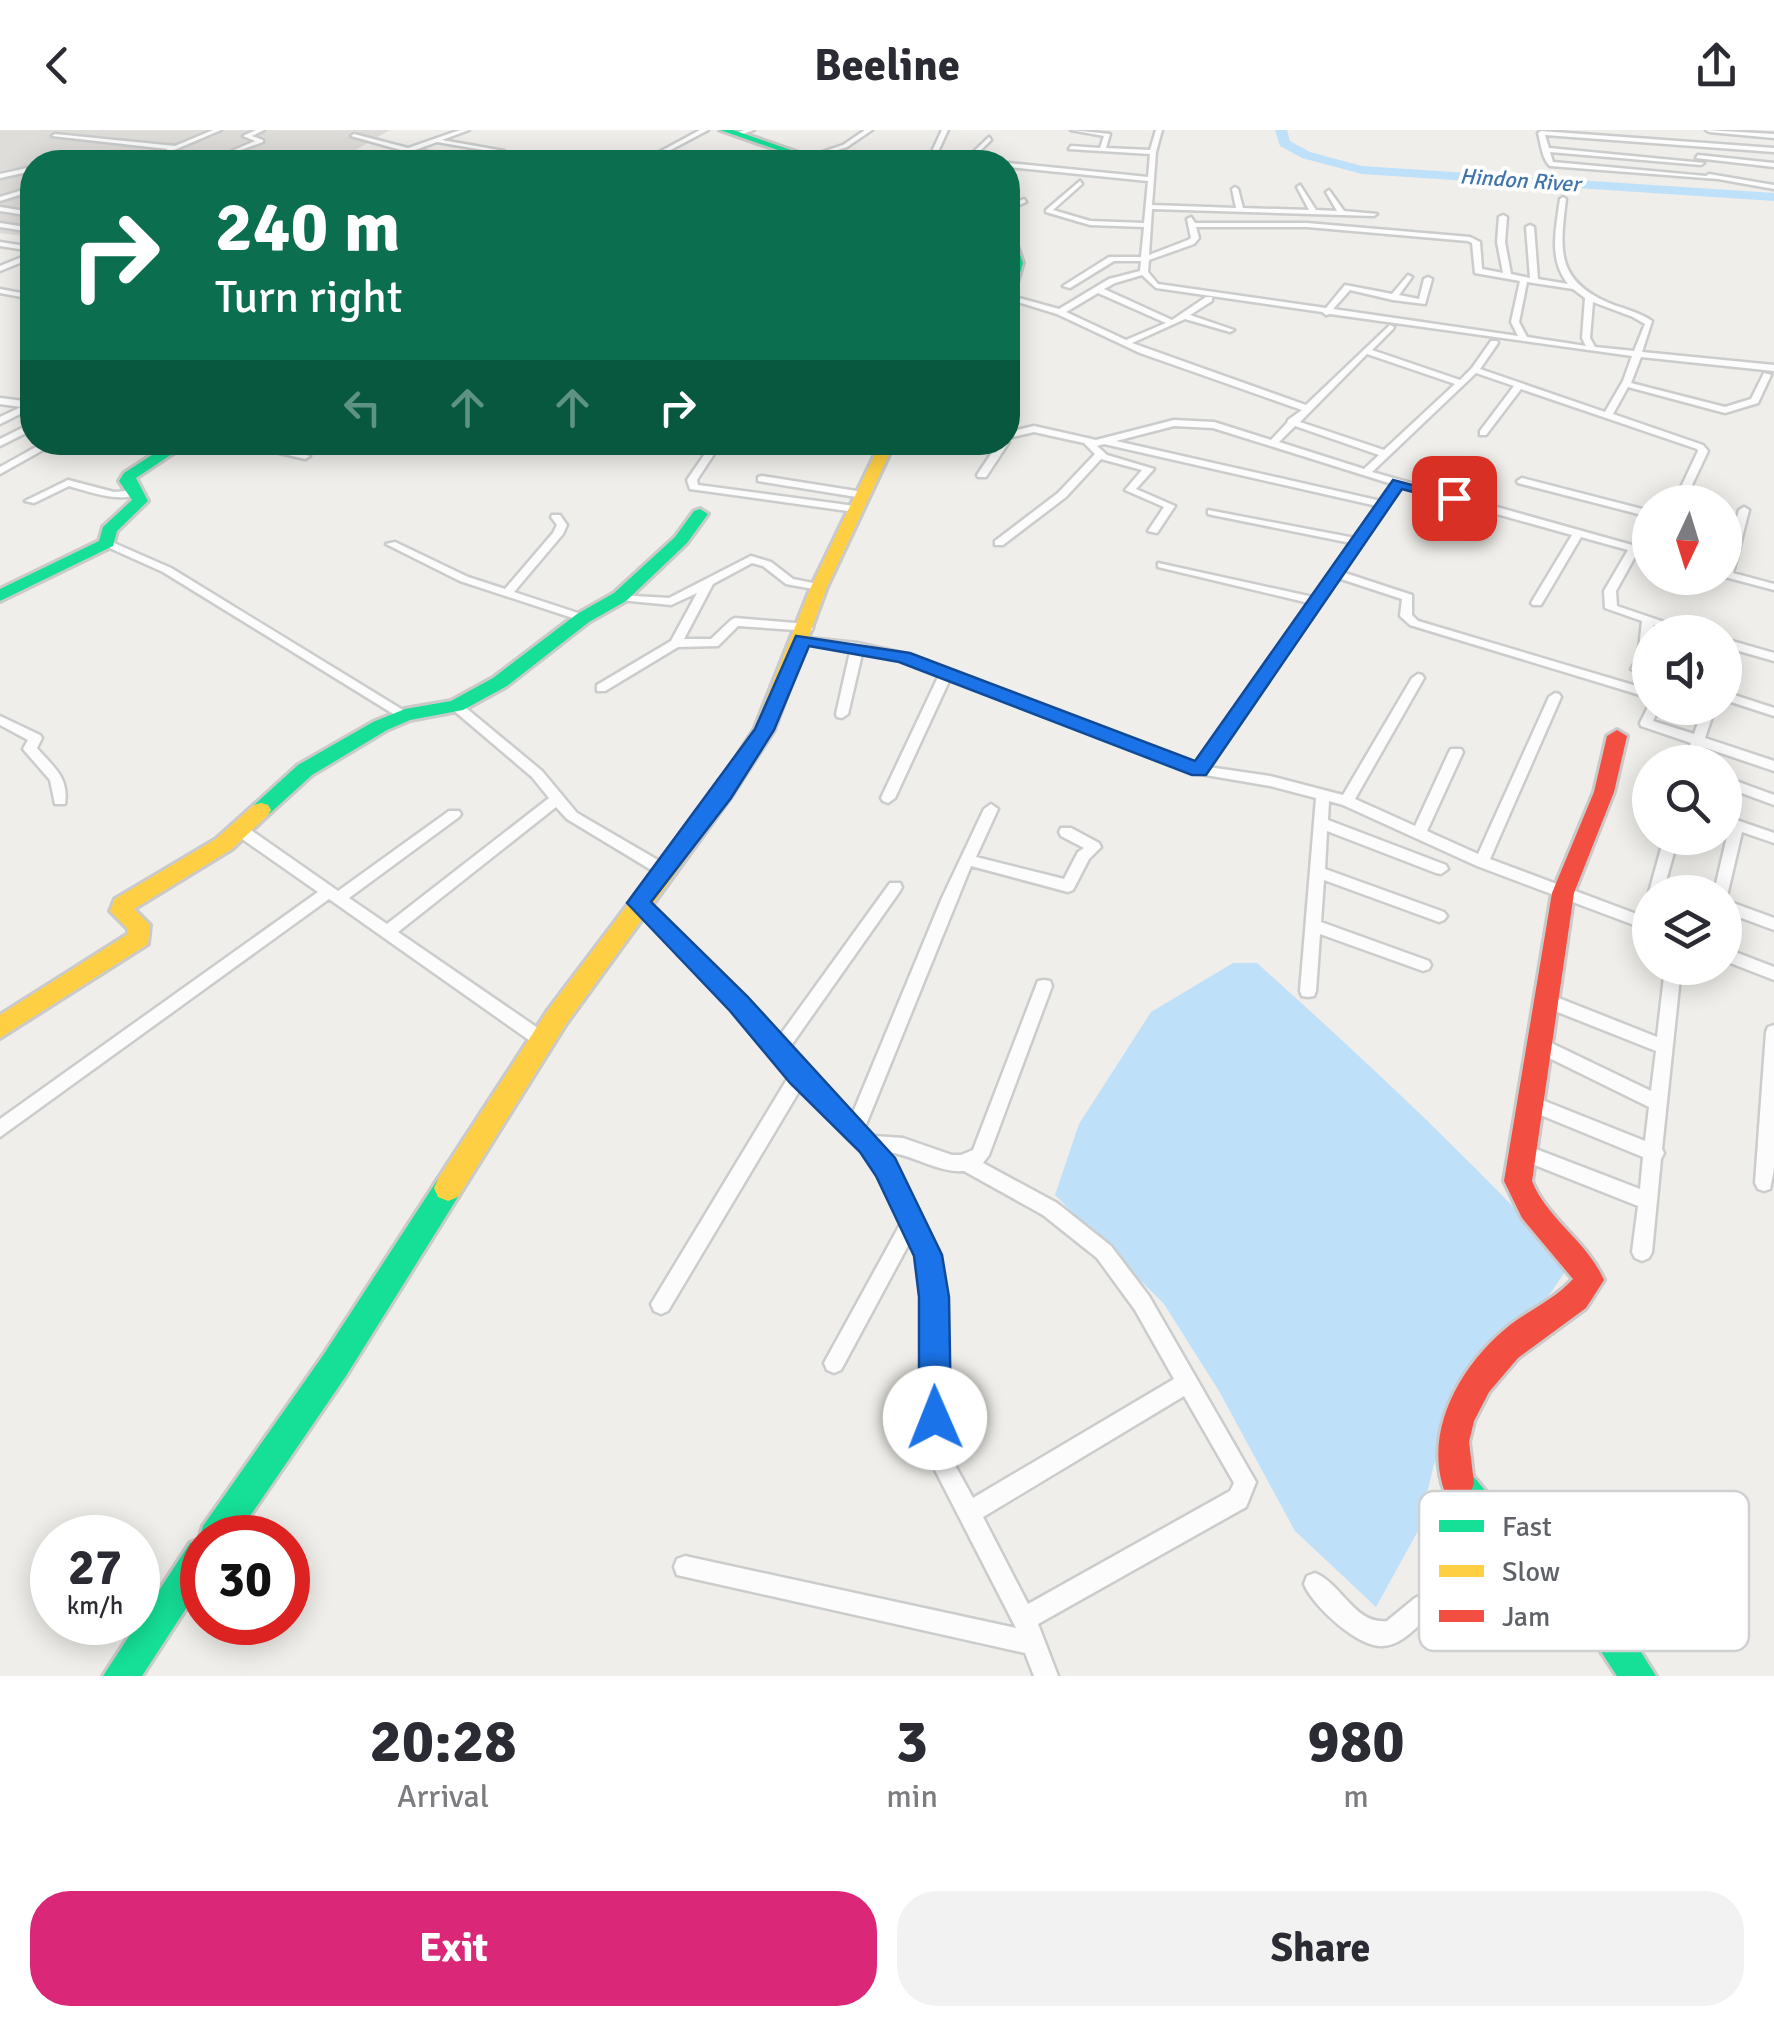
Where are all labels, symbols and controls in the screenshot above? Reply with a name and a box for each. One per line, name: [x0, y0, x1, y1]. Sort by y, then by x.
icon: back: [30, 38, 85, 93]
text: Beeline: [814, 38, 960, 93]
icon: share: [1689, 38, 1744, 93]
water label: Hindon River: [1459, 162, 1584, 198]
text: 240 m: [215, 184, 400, 270]
icon: right: [50, 190, 180, 320]
text: Turn right: [215, 270, 403, 325]
icon: left: [335, 380, 390, 435]
icon: ahead: [440, 380, 495, 435]
icon: ahead: [545, 380, 600, 435]
icon: right: [650, 380, 705, 435]
pin: [1412, 456, 1497, 541]
icon: arrive: [1427, 471, 1482, 526]
north arrow: [1632, 485, 1742, 595]
map controls: [1632, 485, 1742, 985]
button: sound: [1632, 615, 1742, 725]
button: search: [1632, 745, 1742, 855]
button: layers: [1632, 875, 1742, 985]
position arrow: [883, 1366, 987, 1470]
legend: [1419, 1491, 1749, 1651]
text: Fast: [1502, 1510, 1552, 1544]
speed limit sign: 30: [180, 1515, 310, 1645]
text: 27: [68, 1537, 122, 1599]
text: Slow: [1502, 1555, 1560, 1589]
text: km/h: [67, 1590, 123, 1621]
text: Jam: [1502, 1600, 1550, 1634]
text: 20:28: [369, 1705, 517, 1779]
text: 3: [896, 1705, 928, 1779]
text: 980: [1307, 1705, 1405, 1779]
text: Arrival: [397, 1777, 489, 1816]
text: min: [886, 1777, 938, 1816]
text: m: [1343, 1777, 1369, 1816]
button: Exit: [30, 1891, 877, 2006]
button: Share: [897, 1891, 1744, 2006]

